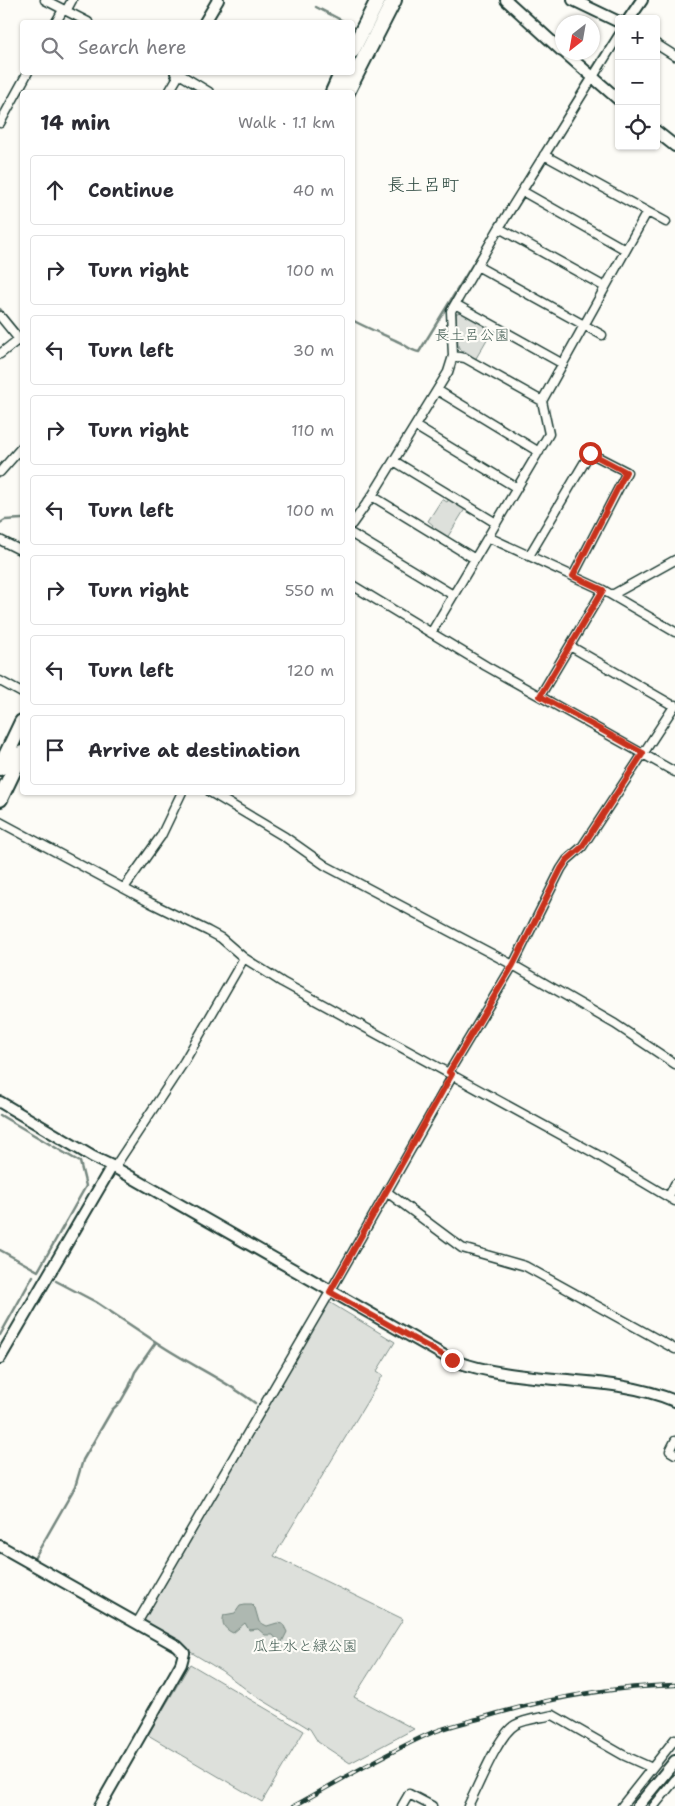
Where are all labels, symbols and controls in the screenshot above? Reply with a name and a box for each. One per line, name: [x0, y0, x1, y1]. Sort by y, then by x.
north arrow: [555, 15, 600, 60]
map controls: [615, 15, 660, 150]
button: +: [615, 15, 660, 60]
search box: [20, 20, 355, 75]
icon: search: [38, 34, 66, 62]
text: Search here: [78, 35, 187, 60]
button: −: [615, 60, 660, 105]
button: locate: [615, 105, 660, 150]
text: 14 min: [40, 109, 110, 137]
text: Walk · 1.1 km: [238, 112, 335, 133]
district label: 長土呂町: [387, 173, 459, 197]
icon: ahead: [41, 176, 69, 204]
text: Continue: [88, 178, 174, 203]
text: 40 m: [292, 180, 334, 201]
icon: right: [41, 256, 69, 284]
text: Turn right: [88, 258, 189, 283]
text: 100 m: [286, 260, 334, 281]
park label: 長土呂公園: [434, 325, 510, 345]
icon: left: [41, 336, 69, 364]
text: Turn left: [88, 338, 174, 363]
text: 30 m: [293, 340, 334, 361]
icon: right: [41, 416, 69, 444]
text: Turn right: [88, 418, 189, 443]
text: 110 m: [291, 420, 334, 441]
route start: [579, 442, 602, 465]
icon: left: [41, 496, 69, 524]
text: Turn left: [88, 498, 174, 523]
text: 100 m: [286, 500, 334, 521]
icon: right: [41, 576, 69, 604]
text: Turn right: [88, 578, 189, 603]
text: 550 m: [285, 580, 334, 601]
icon: left: [41, 656, 69, 684]
text: Turn left: [88, 658, 174, 683]
text: 120 m: [287, 660, 334, 681]
icon: arrive: [41, 736, 69, 764]
text: Arrive at destination: [88, 738, 300, 763]
route end: [441, 1349, 464, 1372]
park label: 瓜生水と緑公園: [252, 1636, 358, 1656]

